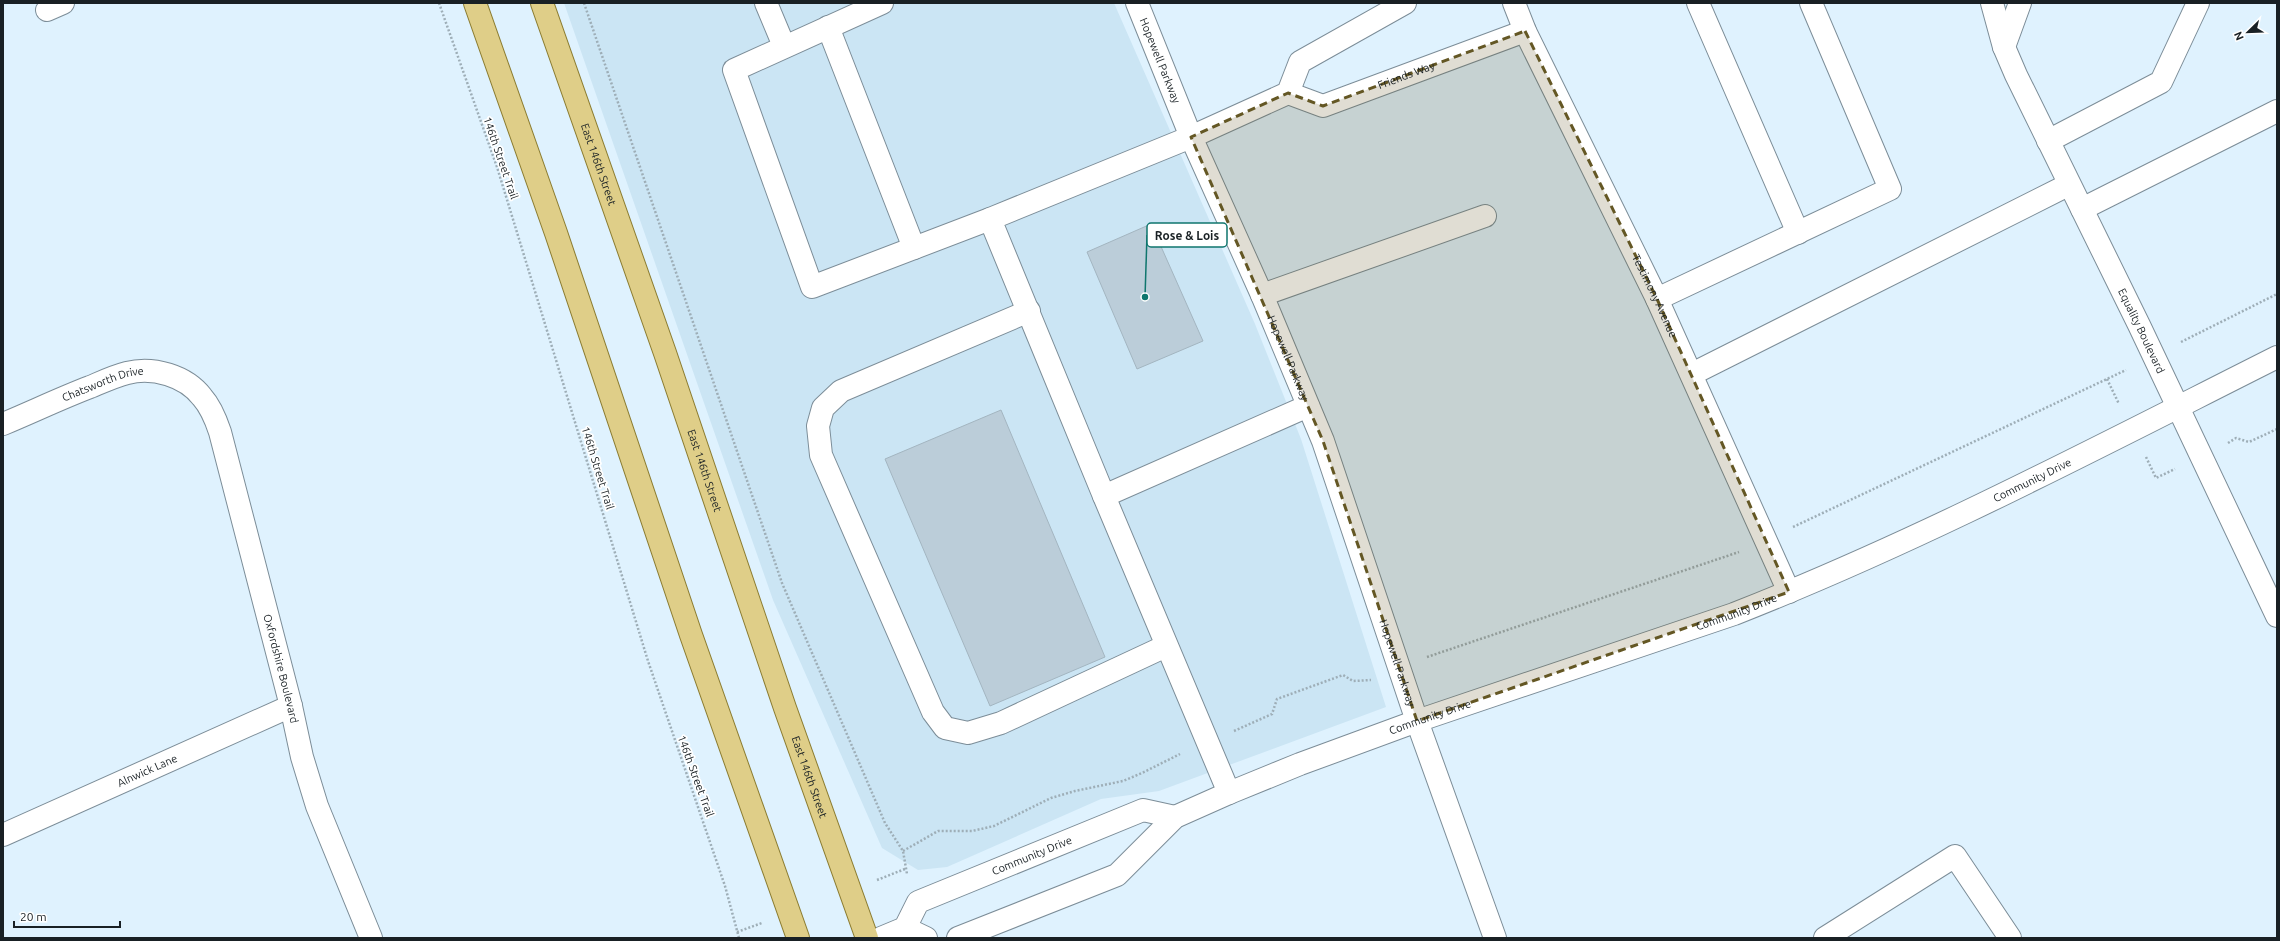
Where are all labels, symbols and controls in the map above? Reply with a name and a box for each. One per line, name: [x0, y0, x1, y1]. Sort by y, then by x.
north arrow: [2228, 12, 2268, 52]
street label: Hopewell Parkway: [1138, 16, 1183, 106]
text: N: [2232, 30, 2246, 42]
street label: Friends Way: [1376, 59, 1437, 91]
street label: 146th Street Trail: [481, 115, 521, 201]
street label: East 146th Street: [579, 122, 619, 208]
callout: Rose & Lois: [1147, 223, 1227, 247]
text: Rose & Lois: [1155, 229, 1219, 242]
street label: Testimony Avenue: [1630, 252, 1679, 339]
street label: Equality Boulevard: [2116, 286, 2167, 375]
street label: Hopewell Parkway: [1265, 314, 1312, 403]
street label: Chatsworth Drive: [60, 365, 144, 404]
street label: 146th Street Trail: [580, 425, 616, 511]
street label: East 146th Street: [685, 428, 724, 514]
street label: Community Drive: [1991, 456, 2073, 504]
street label: Community Drive: [1694, 591, 1779, 632]
street label: Oxfordshire Boulevard: [261, 613, 301, 724]
street label: Hopewell Parkway: [1377, 618, 1418, 709]
street label: Community Drive: [1387, 697, 1472, 737]
street label: 146th Street Trail: [676, 734, 716, 819]
street label: East 146th Street: [790, 735, 830, 820]
street label: Alnwick Lane: [115, 752, 179, 789]
street label: Community Drive: [990, 834, 1074, 877]
scale bar: [14, 903, 120, 929]
text: 20 m: [20, 910, 47, 923]

